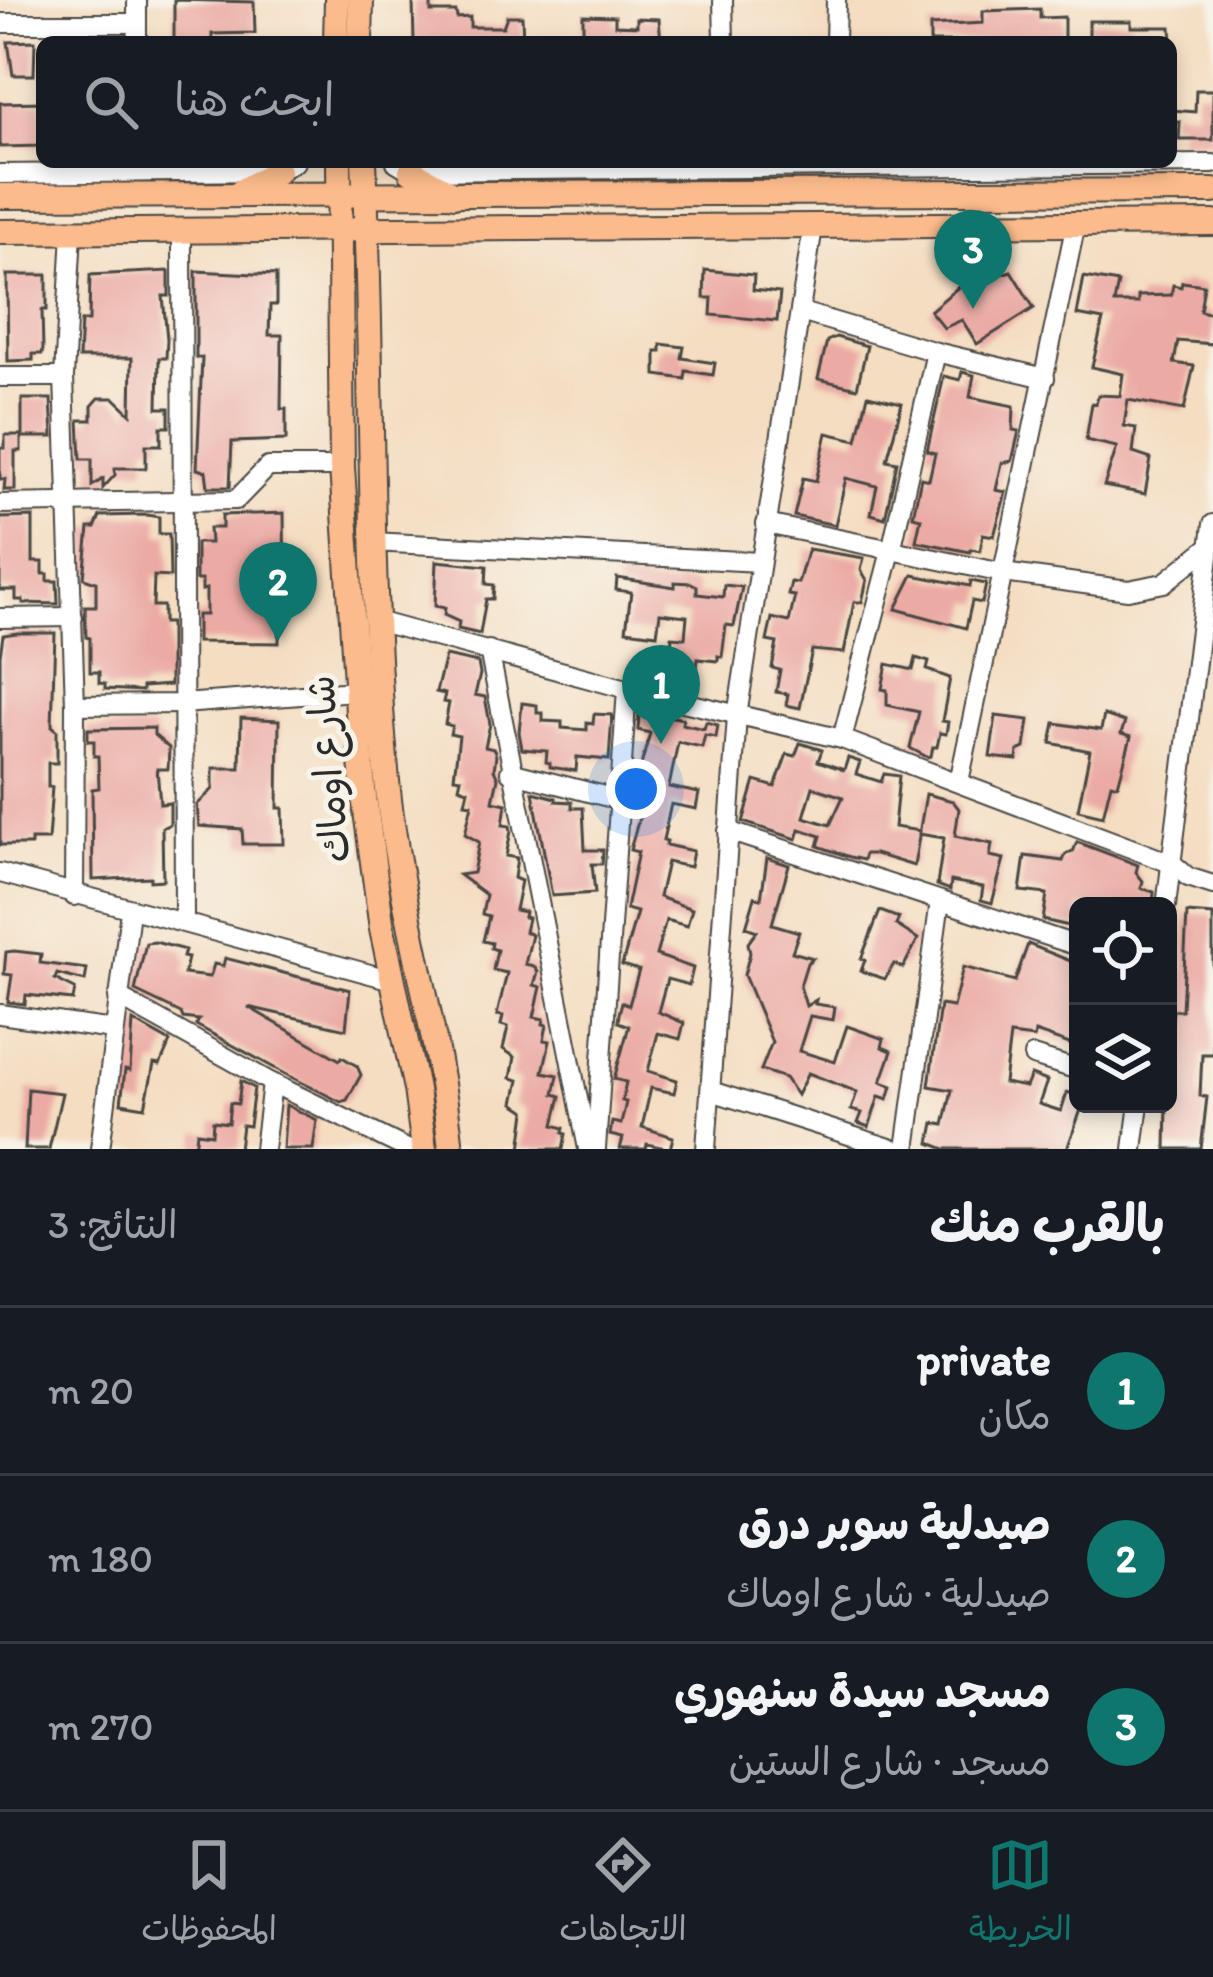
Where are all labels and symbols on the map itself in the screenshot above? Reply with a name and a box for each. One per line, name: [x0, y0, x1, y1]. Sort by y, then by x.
pin: 3: [934, 210, 1012, 309]
pin: 2: [239, 542, 317, 641]
pin: 1: [622, 645, 700, 744]
street label: شارع اوماك: [296, 673, 363, 865]
your location: [606, 759, 666, 819]

